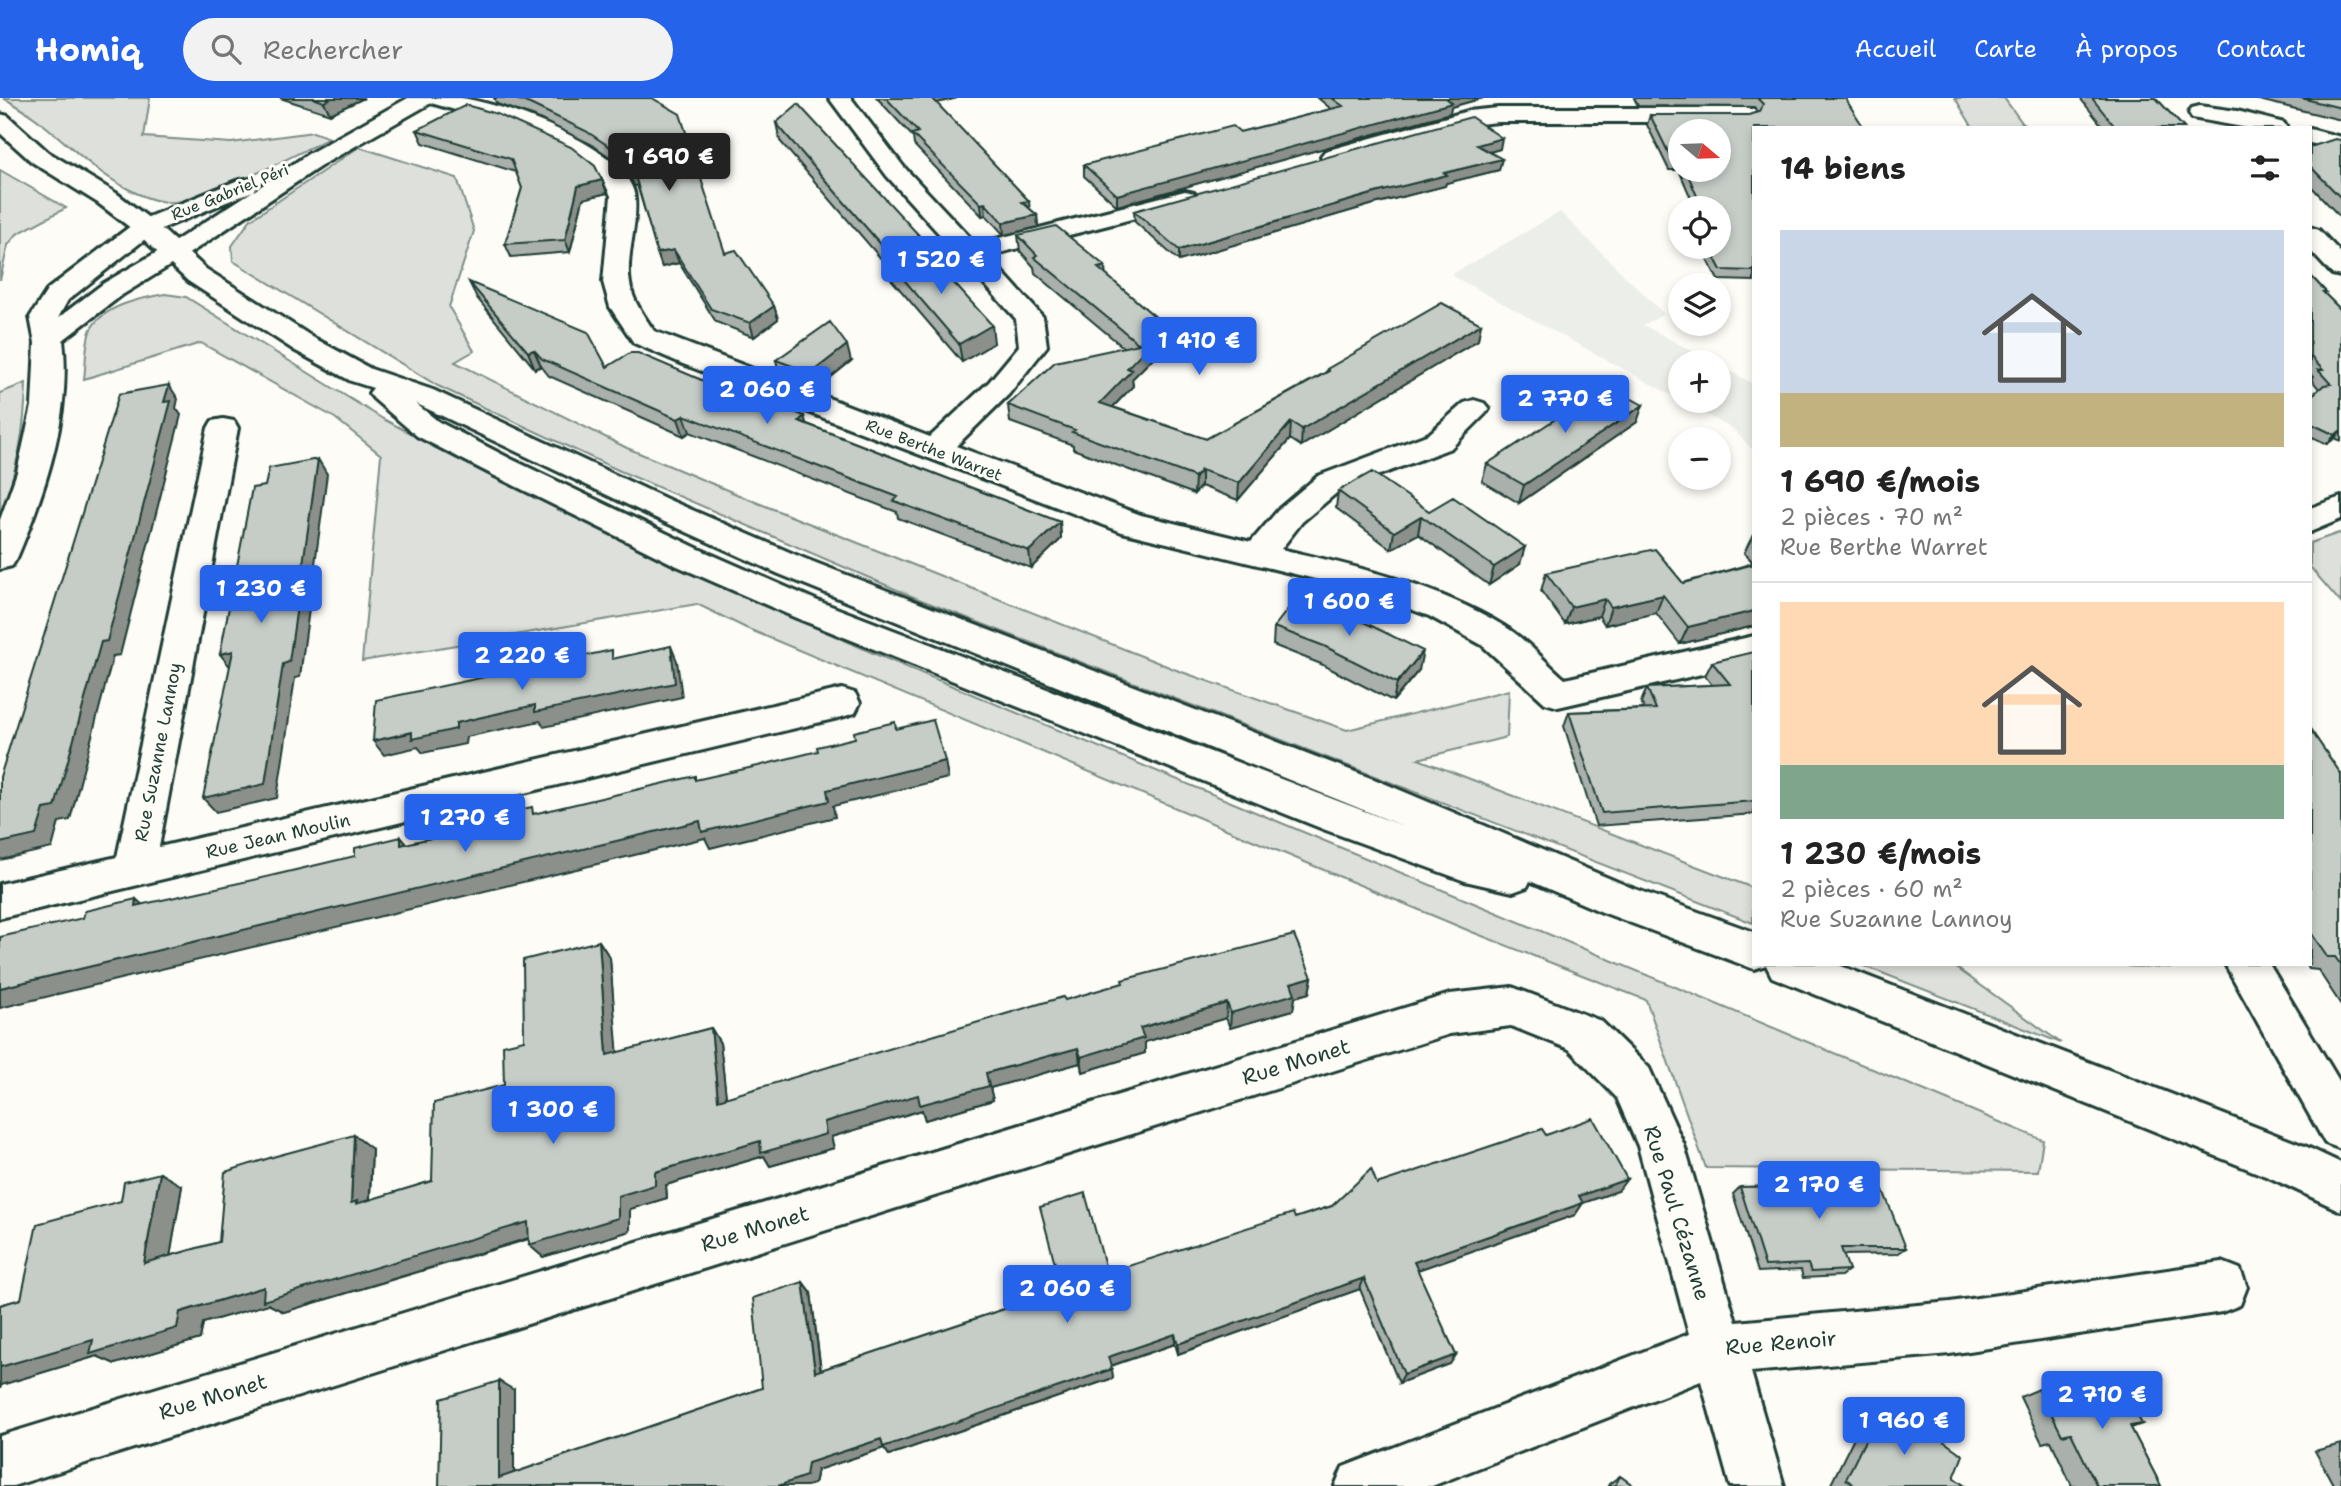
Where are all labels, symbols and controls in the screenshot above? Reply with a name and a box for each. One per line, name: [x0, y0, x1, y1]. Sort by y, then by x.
search box: [183, 18, 673, 81]
text: Homiq: [35, 27, 141, 72]
icon: search: [207, 30, 245, 68]
text: Rechercher: [263, 32, 403, 67]
text: Accueil: [1855, 33, 1936, 65]
text: Carte: [1974, 33, 2037, 65]
text: À propos: [2075, 33, 2178, 65]
text: Contact: [2216, 33, 2306, 65]
north arrow: [1668, 119, 1731, 182]
map controls: [1668, 119, 1731, 490]
pin: 1 690 €: [604, 134, 734, 193]
text: 1 690 €: [624, 141, 714, 171]
text: 14 biens: [1780, 148, 1906, 189]
icon: filters: [2246, 149, 2284, 187]
street label: Rue Gabriel Péri: [168, 159, 292, 225]
button: locate: [1668, 196, 1731, 259]
pin: 1 520 €: [876, 236, 1006, 296]
text: 1 520 €: [897, 244, 985, 274]
button: layers: [1668, 273, 1731, 336]
icon: home: [1969, 275, 2095, 401]
pin: 1 410 €: [1134, 317, 1264, 377]
text: 1 410 €: [1158, 325, 1240, 355]
button: +: [1668, 350, 1731, 413]
pin: 2 060 €: [702, 366, 832, 426]
text: 2 060 €: [719, 374, 815, 404]
pin: 2 770 €: [1500, 376, 1630, 435]
text: 2 770 €: [1517, 383, 1613, 413]
street label: Rue Berthe Warret: [863, 414, 1005, 486]
button: −: [1668, 427, 1731, 490]
text: 1 690 €/mois: [1780, 461, 1980, 502]
text: 2 pièces · 70 m²: [1780, 502, 1963, 532]
text: Rue Berthe Warret: [1780, 532, 1988, 562]
pin: 1 230 €: [196, 566, 326, 625]
text: 1 230 €: [216, 573, 306, 603]
pin: 1 600 €: [1284, 578, 1414, 638]
text: 1 600 €: [1304, 586, 1394, 616]
pin: 2 220 €: [457, 632, 587, 692]
text: 2 220 €: [474, 640, 570, 670]
icon: home: [1969, 647, 2095, 773]
street label: Rue Suzanne Lannoy: [129, 660, 187, 844]
pin: 1 270 €: [400, 794, 530, 854]
text: 1 270 €: [420, 802, 510, 832]
street label: Rue Jean Moulin: [204, 808, 352, 864]
text: 1 230 €/mois: [1780, 833, 1981, 874]
text: 2 pièces · 60 m²: [1780, 874, 1963, 904]
text: Rue Suzanne Lannoy: [1780, 904, 2013, 934]
street label: Rue Monet: [1239, 1032, 1353, 1092]
pin: 1 300 €: [488, 1086, 618, 1146]
text: 1 300 €: [508, 1094, 598, 1124]
street label: Rue Paul Cézanne: [1637, 1122, 1717, 1304]
pin: 2 170 €: [1754, 1162, 1884, 1221]
text: 2 170 €: [1774, 1169, 1864, 1199]
street label: Rue Monet: [698, 1199, 812, 1259]
pin: 2 060 €: [1002, 1266, 1132, 1325]
text: 2 060 €: [1019, 1273, 1115, 1303]
street label: Rue Renoir: [1724, 1324, 1838, 1362]
street label: Rue Monet: [156, 1367, 270, 1427]
pin: 2 710 €: [2037, 1372, 2167, 1431]
text: 2 710 €: [2057, 1379, 2147, 1409]
pin: 1 960 €: [1839, 1398, 1969, 1457]
text: 1 960 €: [1859, 1405, 1949, 1435]

